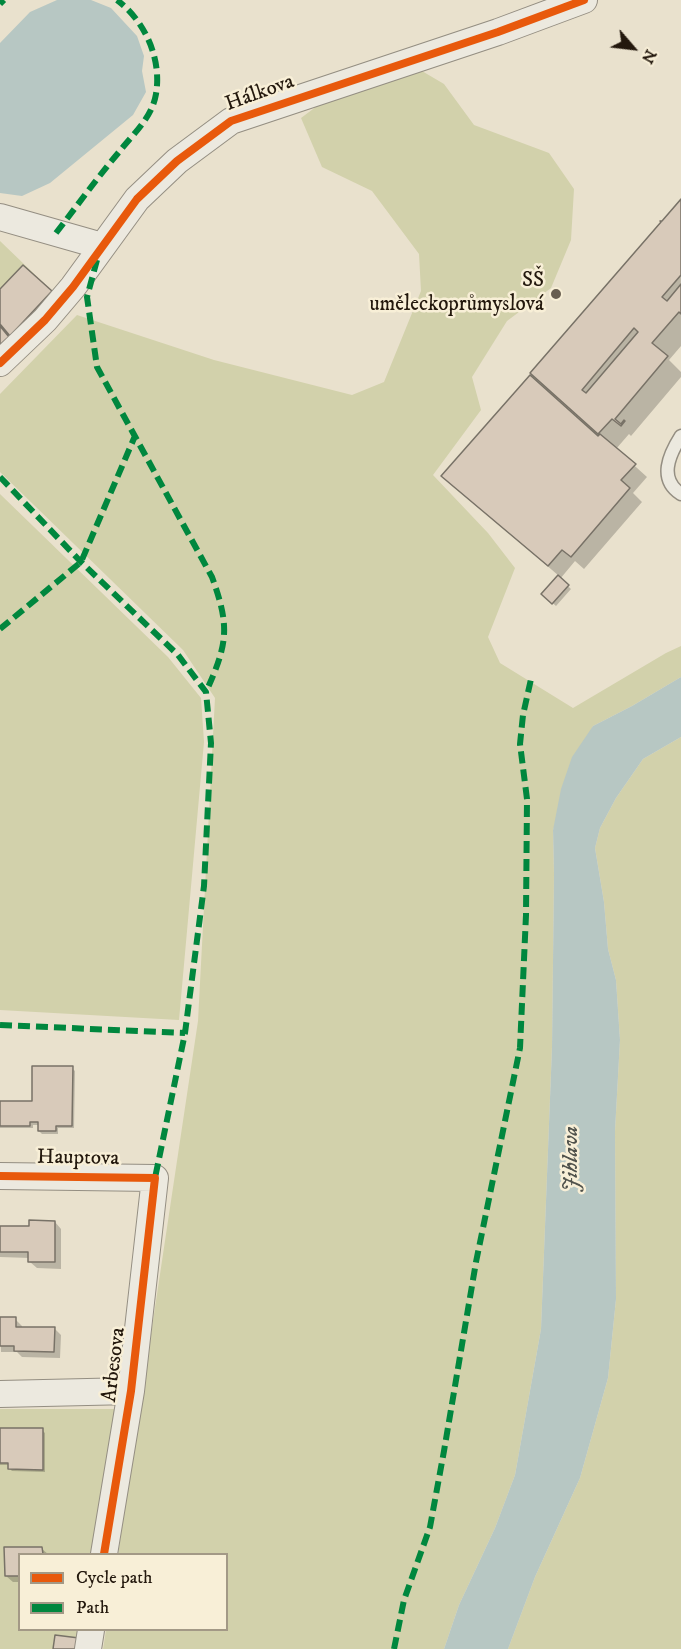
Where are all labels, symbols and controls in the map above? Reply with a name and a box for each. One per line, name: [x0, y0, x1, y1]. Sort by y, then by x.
north arrow: [603, 18, 663, 78]
text: N: [637, 46, 661, 67]
street label: Hálkova: [222, 70, 298, 118]
place label: SŠ uměleckoprůmyslová: [369, 269, 544, 319]
marker: SŠ uměleckoprůmyslová: [549, 287, 563, 301]
water label: Jihlava: [559, 1126, 585, 1192]
street label: Hauptova: [37, 1146, 119, 1172]
street label: Arbesova: [98, 1326, 132, 1404]
legend: [18, 1553, 228, 1631]
text: Cycle path: [76, 1567, 153, 1589]
text: Path: [76, 1597, 109, 1619]

